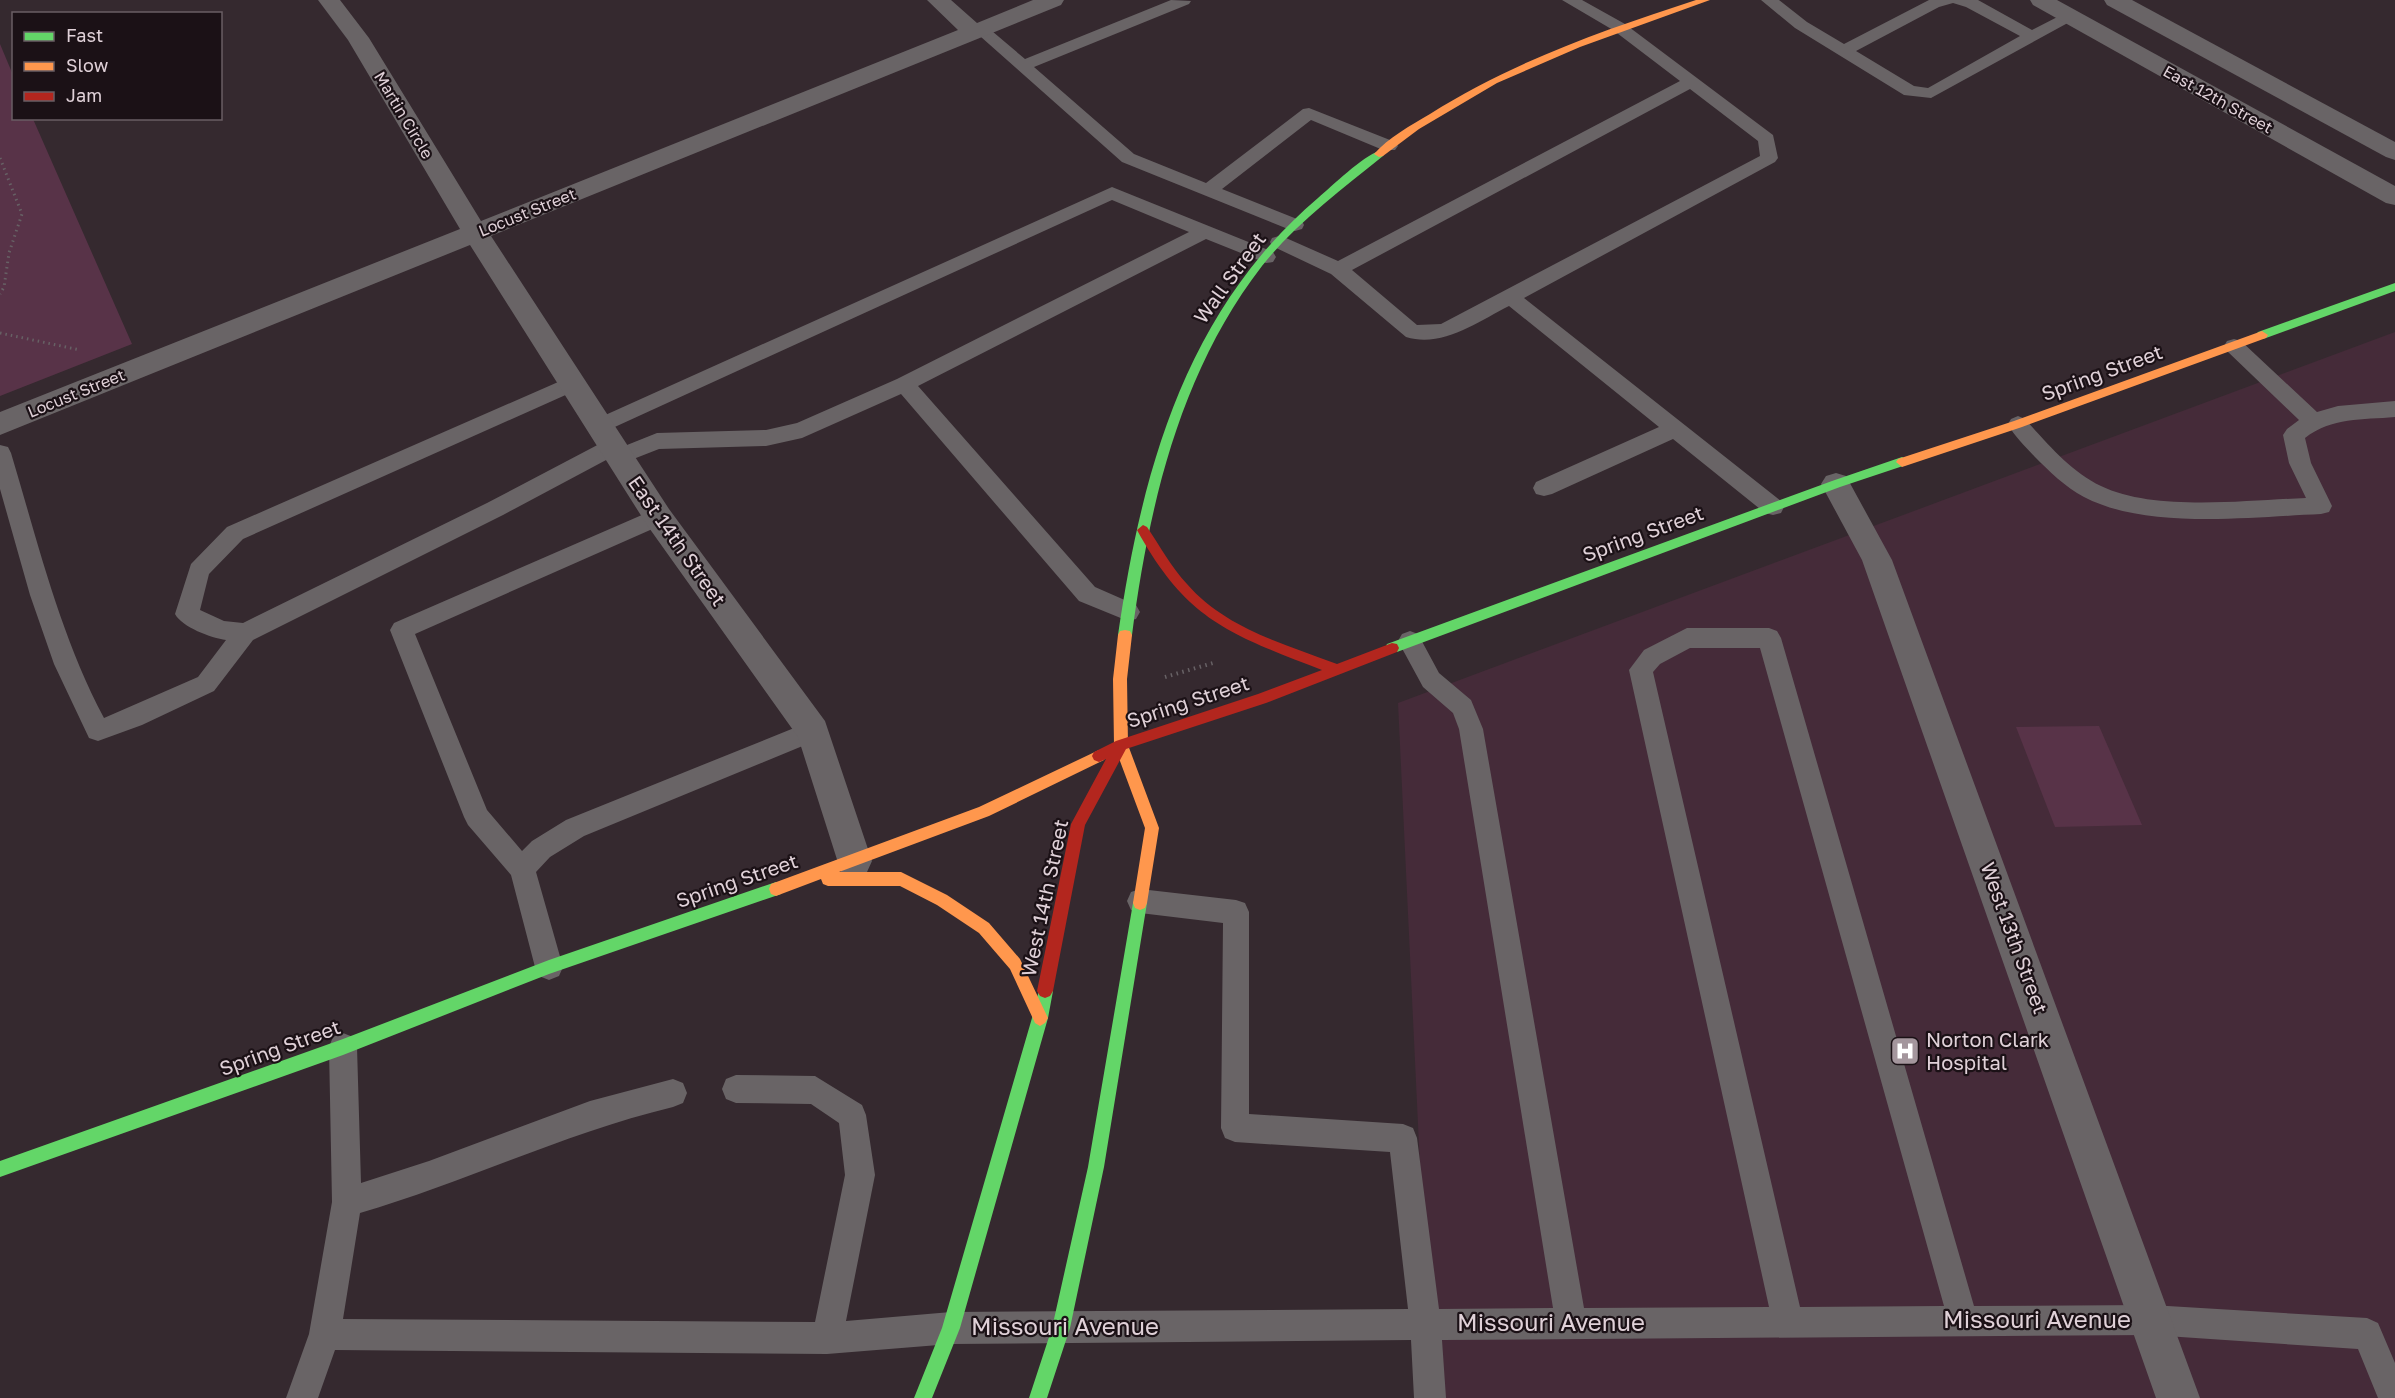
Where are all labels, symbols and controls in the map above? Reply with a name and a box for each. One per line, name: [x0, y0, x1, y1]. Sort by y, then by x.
legend: [12, 12, 222, 120]
text: Fast: [66, 24, 103, 46]
text: Slow: [66, 54, 109, 76]
street label: East 12th Street: [2160, 61, 2276, 137]
street label: Martin Circle: [370, 68, 438, 162]
text: Jam: [66, 84, 102, 106]
street label: Locust Street: [475, 183, 579, 241]
street label: Wall Street: [1188, 227, 1270, 328]
street label: Spring Street: [2038, 339, 2165, 405]
street label: Locust Street: [24, 364, 128, 422]
street label: East 14th Street: [624, 471, 732, 610]
street label: Spring Street: [1579, 500, 1706, 566]
street label: Spring Street: [1124, 670, 1252, 732]
street label: West 14th Street: [1016, 817, 1072, 979]
street label: Spring Street: [673, 848, 801, 912]
street label: West 13th Street: [1976, 859, 2053, 1017]
street label: Spring Street: [216, 1014, 343, 1080]
place label: Norton Clark Hospital: [1926, 1027, 2049, 1074]
hospital icon: Norton Clark Hospital: [1889, 1035, 1921, 1067]
street label: Missouri Avenue: [1943, 1304, 2131, 1333]
street label: Missouri Avenue: [1457, 1307, 1645, 1336]
street label: Missouri Avenue: [971, 1311, 1159, 1340]

